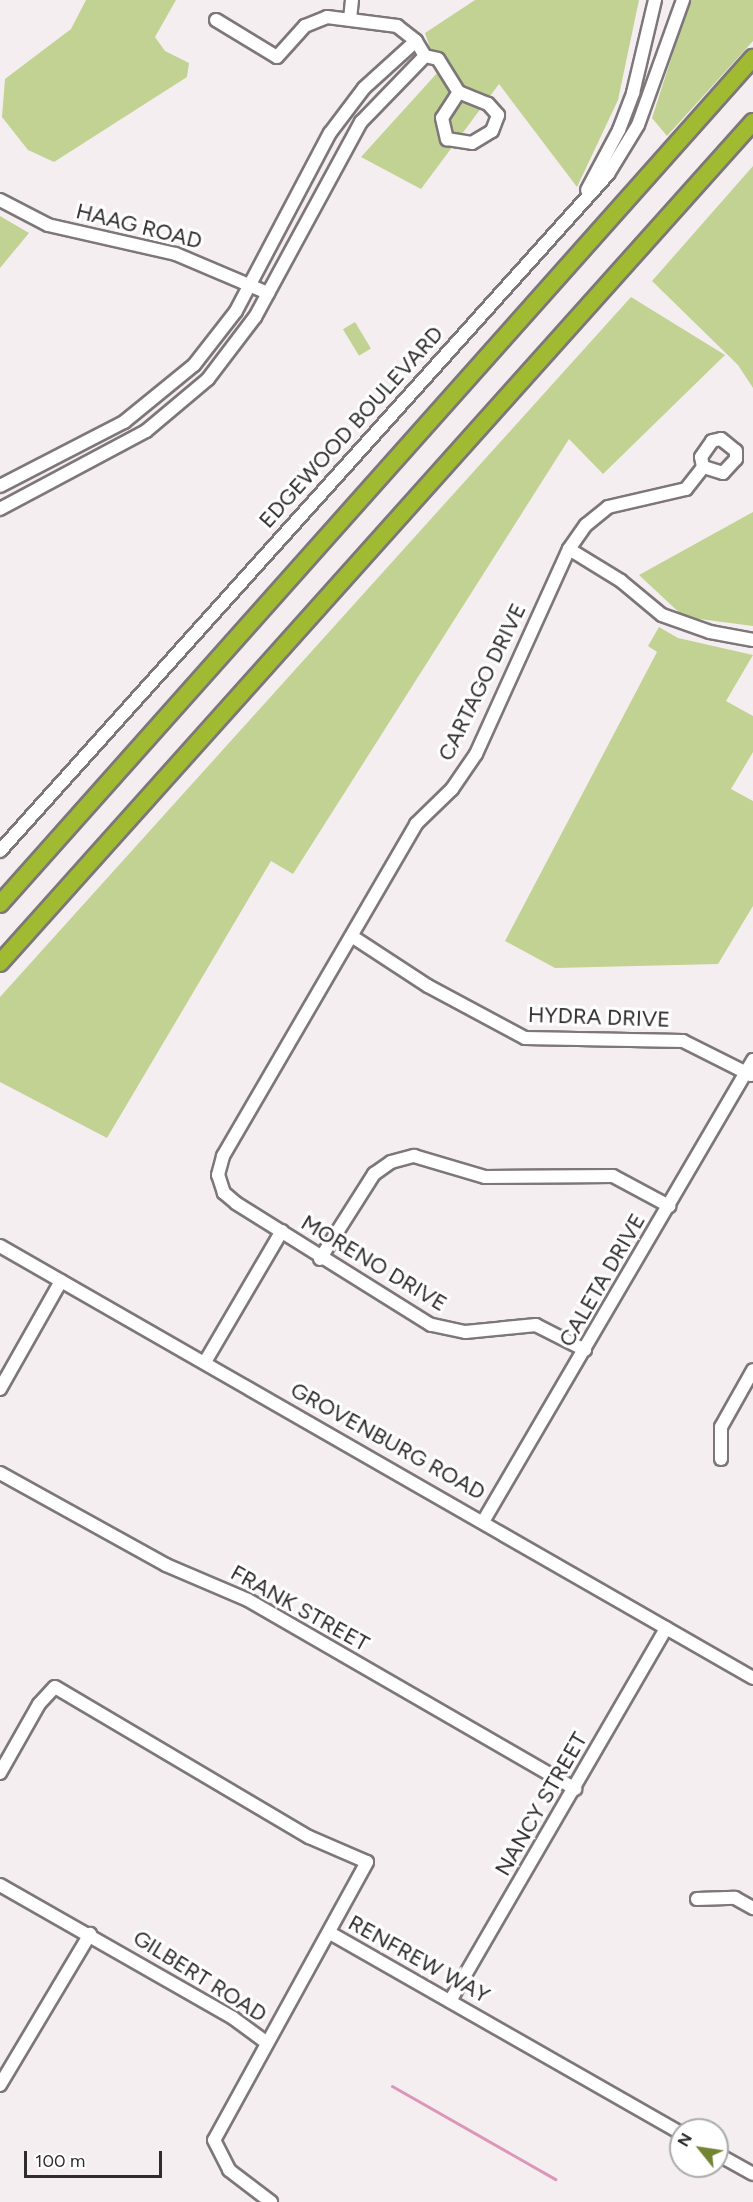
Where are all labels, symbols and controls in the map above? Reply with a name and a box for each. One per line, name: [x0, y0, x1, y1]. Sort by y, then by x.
street label: HAAG ROAD: [73, 198, 205, 254]
street label: EDGEWOOD BOULEVARD: [253, 321, 449, 533]
street label: CARTAGO DRIVE: [432, 599, 532, 765]
street label: HYDRA DRIVE: [527, 1001, 671, 1033]
street label: MORENO DRIVE: [296, 1209, 452, 1317]
street label: CALETA DRIVE: [553, 1209, 651, 1351]
street label: GROVENBURG ROAD: [286, 1377, 490, 1505]
street label: FRANK STREET: [226, 1559, 374, 1657]
street label: NANCY STREET: [489, 1728, 593, 1880]
street label: RENFREW WAY: [344, 1909, 494, 2009]
street label: GILBERT ROAD: [128, 1924, 272, 2028]
north arrow: [669, 2118, 729, 2178]
text: N: [673, 2130, 696, 2150]
scale bar: [27, 2139, 165, 2177]
text: 100 m: [35, 2150, 85, 2172]

